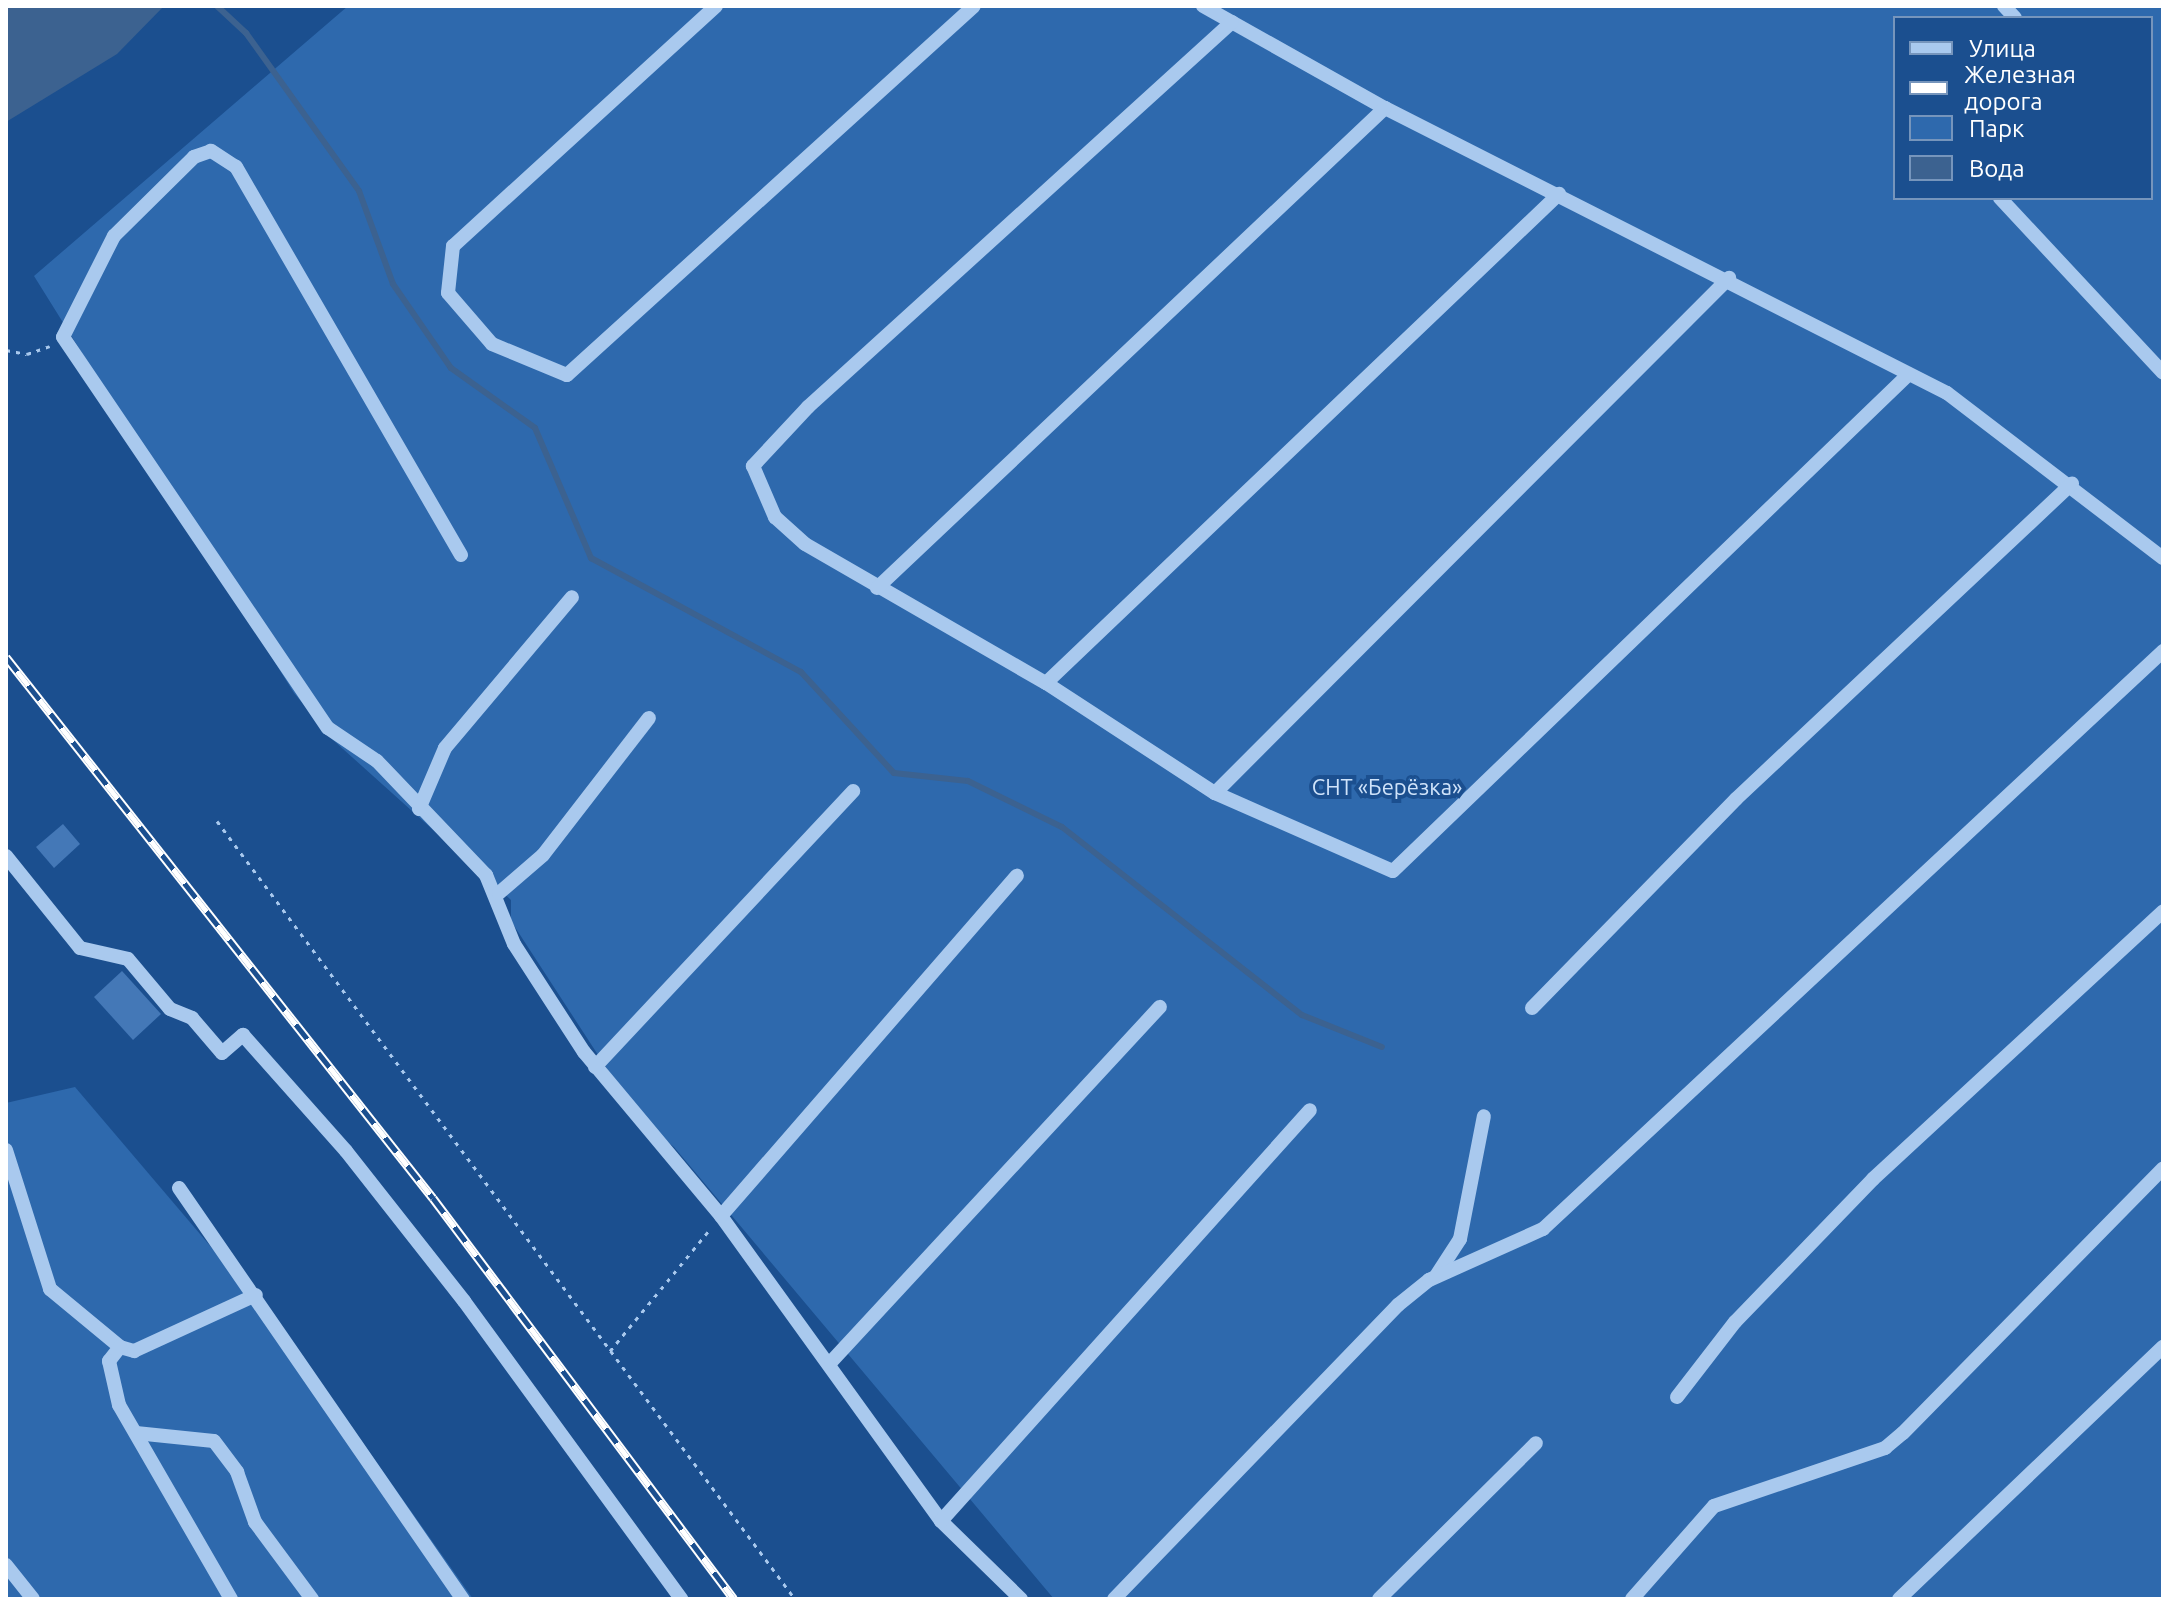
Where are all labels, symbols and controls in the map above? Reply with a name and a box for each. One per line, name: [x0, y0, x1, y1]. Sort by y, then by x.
legend: [1893, 16, 2153, 200]
text: Улица: [1969, 35, 2036, 62]
text: Железная дорога: [1964, 61, 2076, 115]
text: Парк: [1969, 115, 2024, 142]
text: Вода: [1969, 155, 2025, 182]
park label: СНТ «Берёзка»: [1312, 774, 1462, 800]

